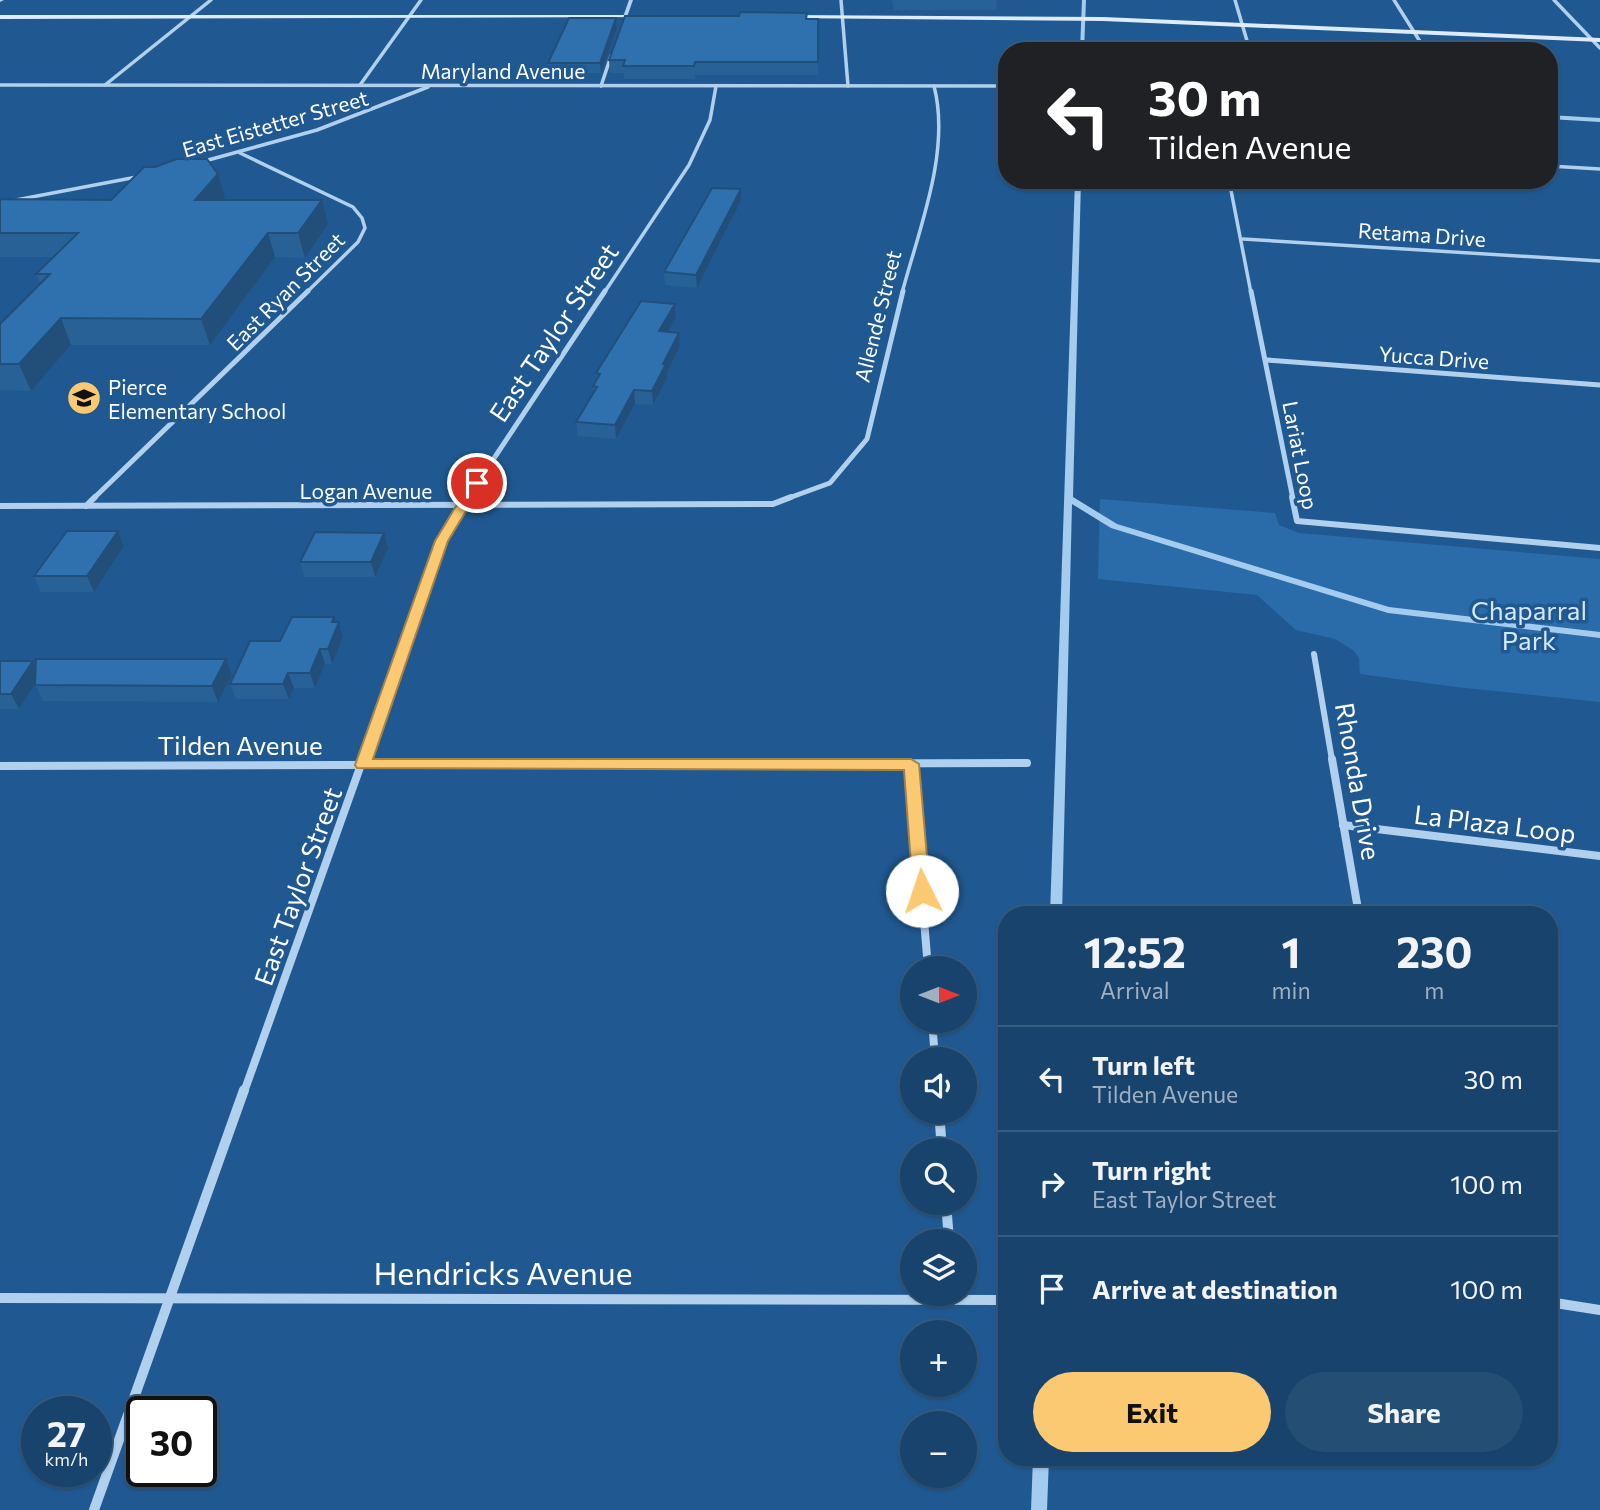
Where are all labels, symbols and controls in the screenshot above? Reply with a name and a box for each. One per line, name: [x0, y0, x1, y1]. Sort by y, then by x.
street label: Maryland Avenue: [421, 58, 585, 83]
text: 30 m: [1148, 66, 1261, 126]
icon: left: [1033, 70, 1124, 161]
street label: East Eistetter Street: [179, 84, 371, 162]
text: Tilden Avenue: [1148, 126, 1351, 166]
street label: Retama Drive: [1357, 217, 1487, 251]
street label: East Ryan Street: [221, 227, 349, 355]
street label: East Taylor Street: [482, 237, 624, 427]
street label: Allende Street: [849, 248, 905, 384]
street label: Yucca Drive: [1378, 341, 1490, 373]
place label: Pierce Elementary School: [108, 374, 286, 423]
school or university icon: Pierce Elementary School: [65, 379, 103, 417]
street label: Lariat Loop: [1278, 399, 1324, 511]
pin: [447, 453, 507, 513]
icon: arrive: [458, 464, 496, 502]
street label: Logan Avenue: [300, 478, 432, 503]
park label: Chaparral Park: [1471, 594, 1587, 655]
street label: Rhonda Drive: [1330, 700, 1388, 862]
street label: Tilden Avenue: [157, 729, 323, 760]
street label: East Taylor Street: [247, 783, 347, 989]
street label: La Plaza Loop: [1412, 798, 1578, 848]
position arrow: [885, 854, 959, 928]
text: 12:52: [1084, 925, 1186, 977]
text: 1: [1282, 925, 1301, 977]
text: 230: [1396, 925, 1472, 977]
north arrow: [900, 956, 976, 1032]
map controls: [900, 956, 977, 1488]
text: Arrival: [1100, 976, 1170, 1004]
text: min: [1271, 976, 1311, 1004]
text: m: [1424, 976, 1444, 1004]
button: sound: [900, 1047, 977, 1124]
text: Turn left: [1092, 1049, 1195, 1080]
icon: left: [1033, 1060, 1071, 1098]
text: 30 m: [1464, 1063, 1523, 1094]
text: Tilden Avenue: [1092, 1080, 1238, 1108]
button: search: [900, 1138, 977, 1215]
text: Turn right: [1092, 1154, 1211, 1185]
icon: right: [1033, 1165, 1071, 1203]
text: 100 m: [1450, 1168, 1523, 1199]
text: East Taylor Street: [1092, 1185, 1277, 1213]
button: layers: [900, 1229, 977, 1306]
street label: Hendricks Avenue: [373, 1252, 633, 1292]
icon: arrive: [1033, 1270, 1071, 1308]
text: Arrive at destination: [1092, 1273, 1338, 1304]
text: 100 m: [1450, 1273, 1523, 1304]
button: +: [900, 1320, 977, 1397]
button: Exit: [1033, 1372, 1271, 1452]
button: Share: [1285, 1372, 1523, 1452]
speed limit sign: 30: [126, 1396, 217, 1487]
text: 27: [47, 1411, 86, 1454]
button: −: [900, 1411, 977, 1488]
text: km/h: [45, 1448, 88, 1470]

